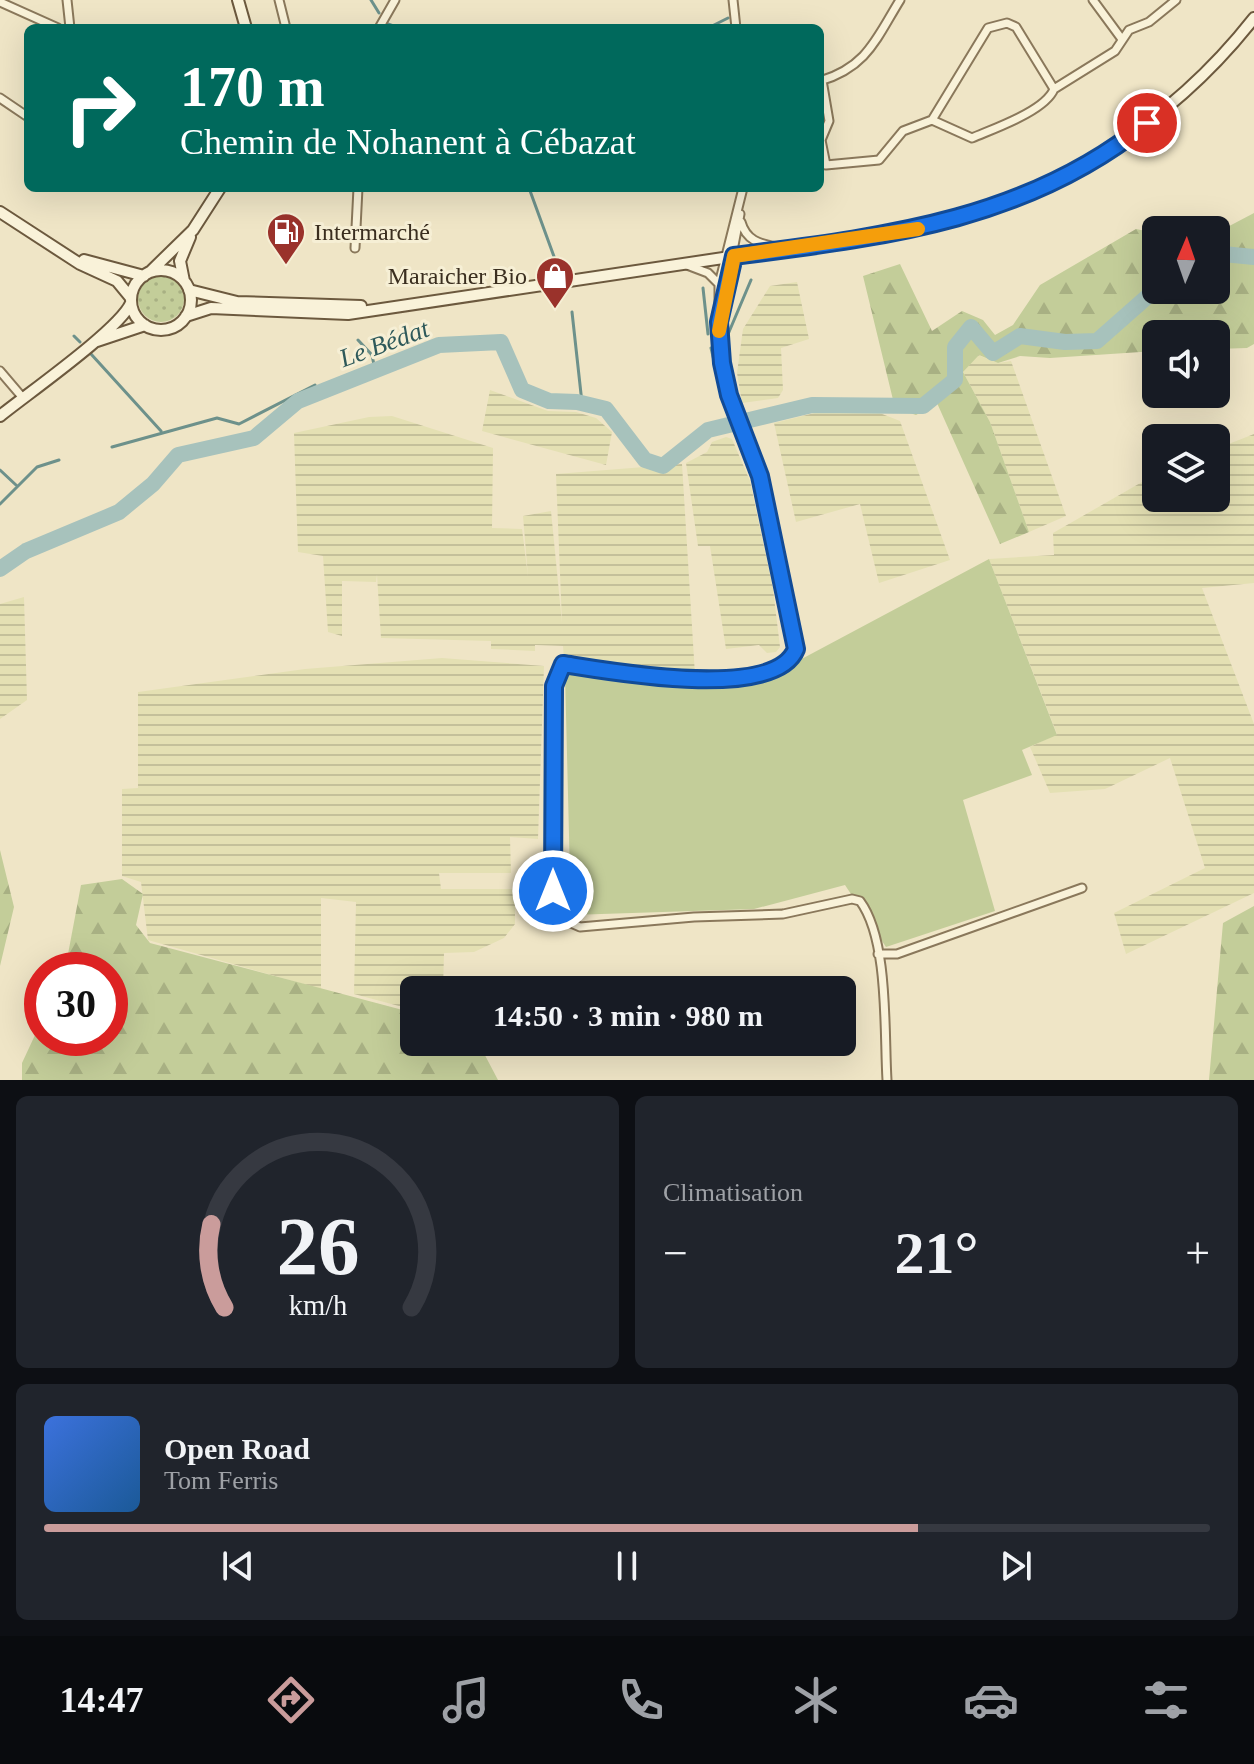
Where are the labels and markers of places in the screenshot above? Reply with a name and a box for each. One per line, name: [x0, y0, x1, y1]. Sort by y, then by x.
pin: [1113, 89, 1181, 157]
fuel station icon: Intermarché: [265, 211, 307, 266]
place label: Intermarché: [314, 219, 430, 245]
shop icon: Maraicher Bio: [534, 255, 576, 310]
place label: Maraicher Bio: [388, 263, 527, 289]

